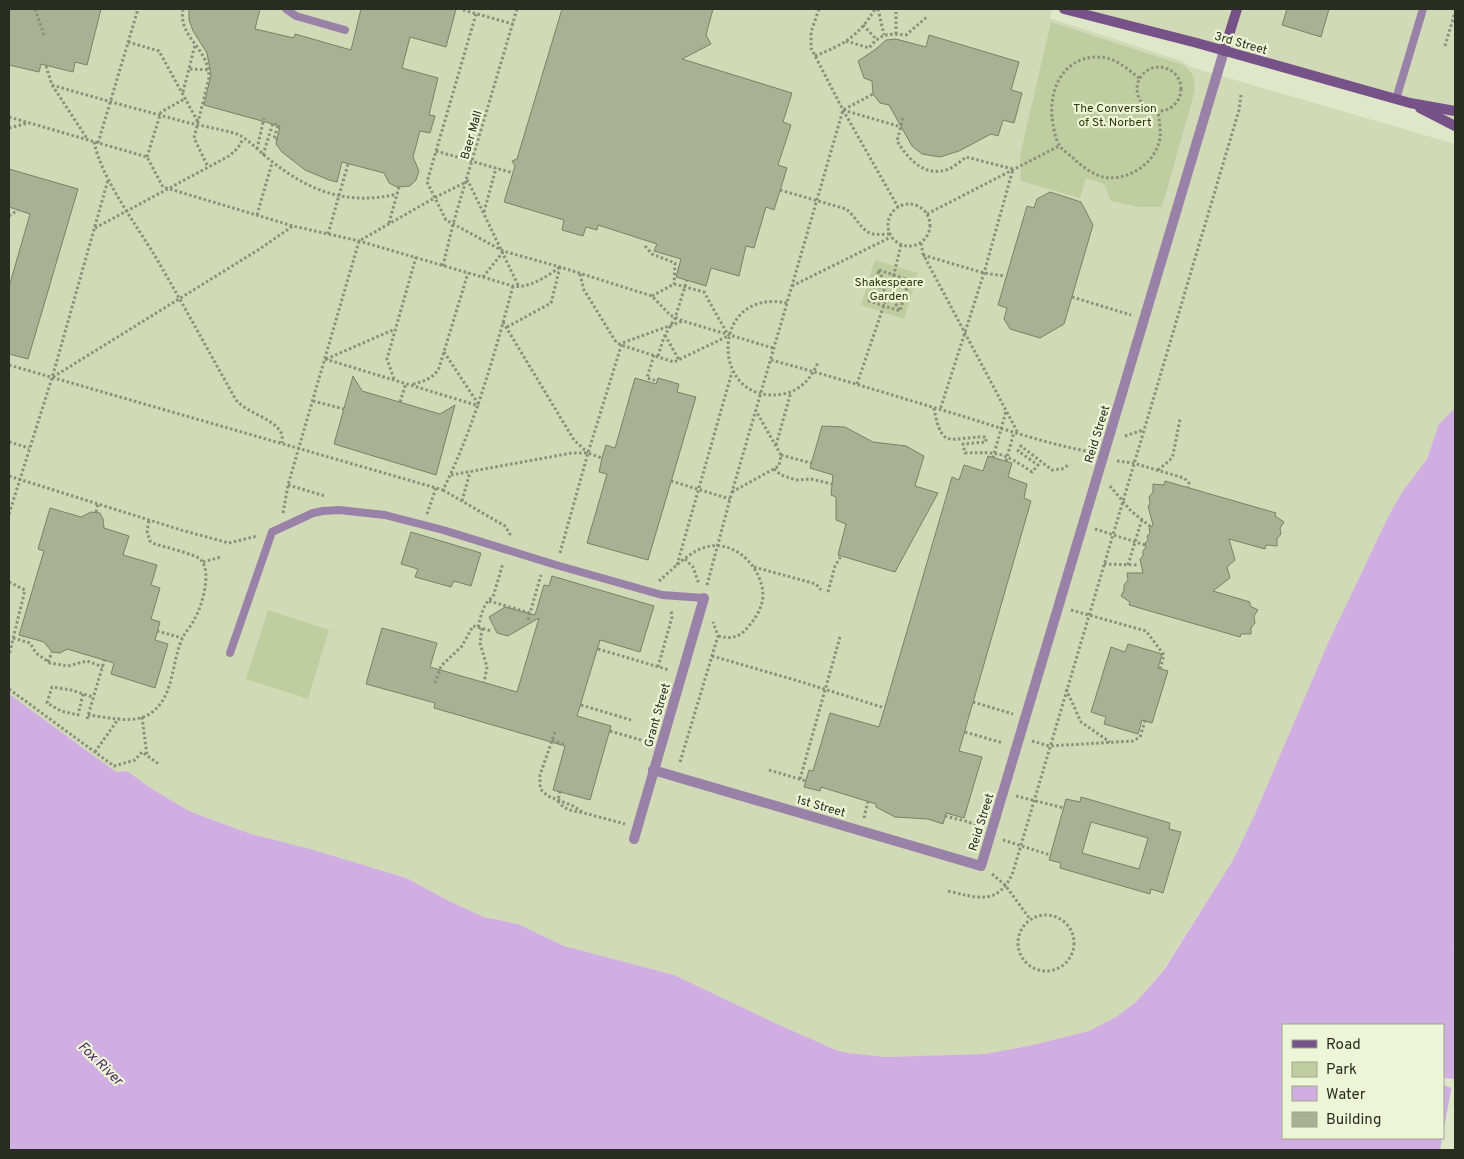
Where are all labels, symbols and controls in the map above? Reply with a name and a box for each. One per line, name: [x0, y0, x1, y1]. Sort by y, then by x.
street label: 3rd Street: [1212, 29, 1269, 59]
park label: The Conversion of St. Norbert: [1073, 101, 1157, 131]
street label: Baer Mall: [457, 109, 487, 162]
park label: Shakespeare Garden: [855, 275, 923, 305]
street label: Reid Street: [1082, 403, 1114, 465]
street label: Grant Street: [641, 681, 675, 749]
street label: Reid Street: [966, 791, 998, 853]
street label: 1st Street: [794, 792, 847, 822]
legend: [1282, 1024, 1444, 1139]
text: Road: [1326, 1036, 1361, 1055]
water label: Fox River: [74, 1039, 127, 1091]
text: Park: [1326, 1061, 1357, 1080]
text: Water: [1326, 1086, 1366, 1105]
text: Building: [1326, 1111, 1381, 1130]

